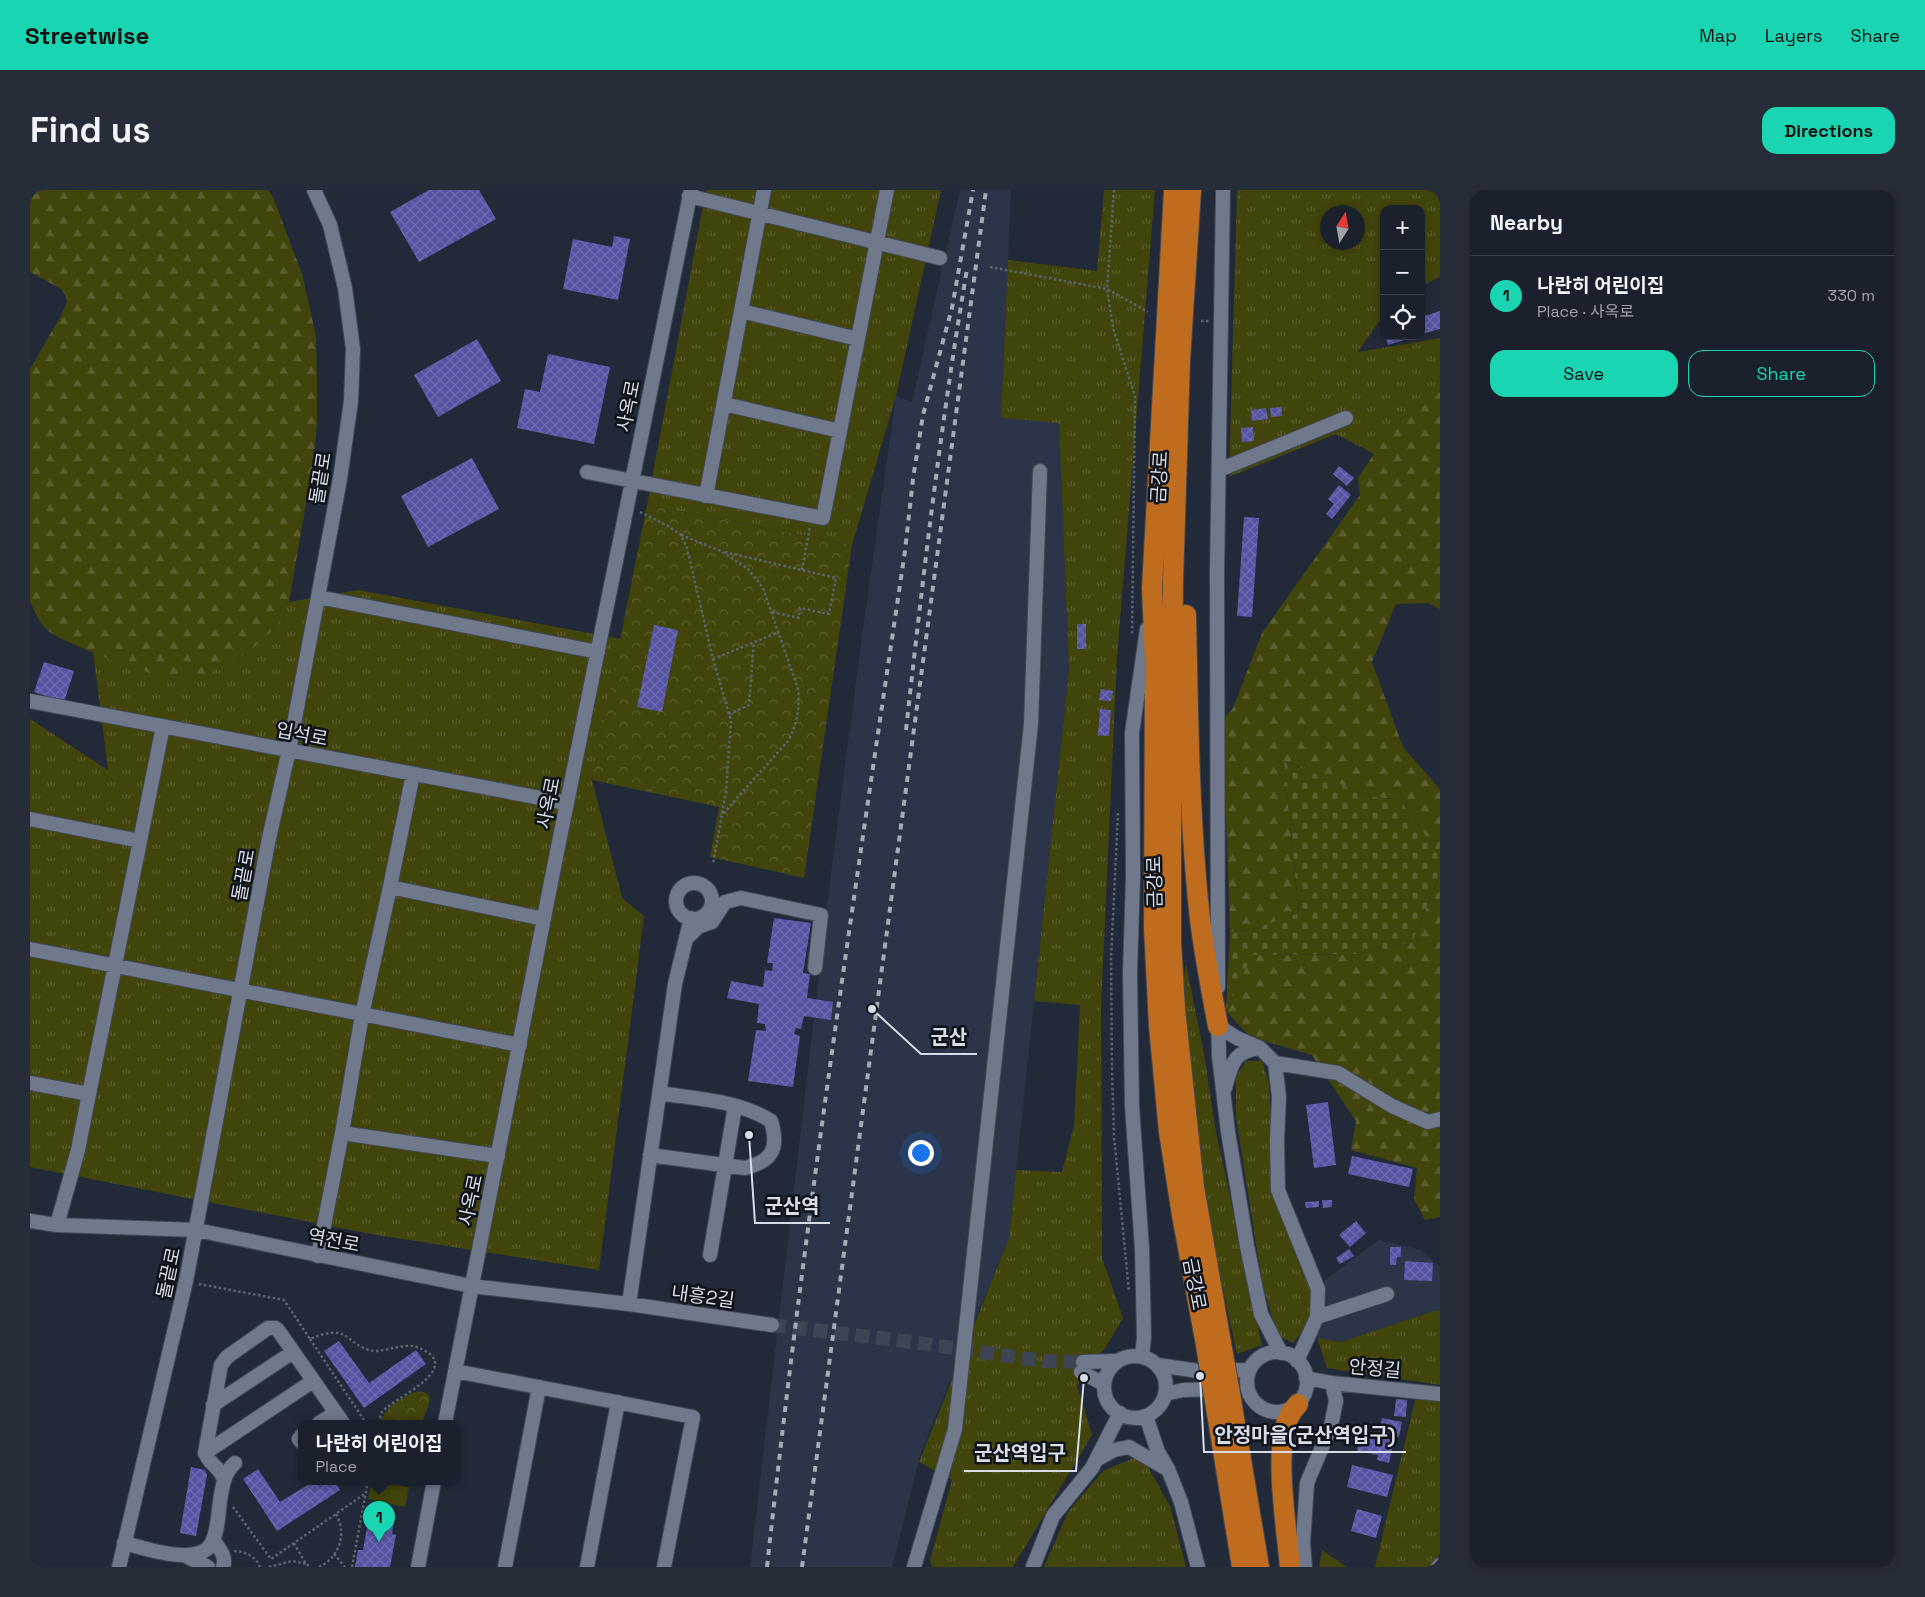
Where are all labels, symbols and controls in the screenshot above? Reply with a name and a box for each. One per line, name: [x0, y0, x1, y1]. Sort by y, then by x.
text: Streetwise: [25, 20, 149, 51]
text: Map: [1699, 24, 1737, 47]
text: Layers: [1765, 24, 1822, 47]
text: Share: [1850, 24, 1900, 47]
button: Directions: [1762, 107, 1895, 154]
text: Find us: [30, 108, 151, 152]
north arrow: [1320, 205, 1365, 250]
map controls: [1380, 205, 1425, 340]
button: +: [1380, 205, 1425, 250]
text: Nearby: [1490, 209, 1563, 236]
button: −: [1380, 250, 1425, 295]
text: 나란히 어린이집: [1537, 273, 1664, 298]
text: 1: [1502, 285, 1510, 306]
text: 330 m: [1828, 285, 1875, 306]
button: locate: [1380, 295, 1425, 340]
text: Place · 사옥로: [1537, 301, 1634, 322]
button: Save: [1490, 350, 1678, 397]
button: Share: [1688, 350, 1875, 397]
street label: 사옥로: [611, 378, 646, 434]
street label: 돌끝로: [304, 450, 337, 506]
street label: 금강로: [1146, 450, 1173, 504]
street label: 입석로: [274, 717, 330, 752]
street label: 사옥로: [531, 775, 566, 831]
street label: 돌끝로: [227, 847, 260, 903]
street label: 금강로: [1142, 856, 1167, 908]
callout: 군산: [921, 1019, 977, 1054]
text: 군산: [931, 1024, 967, 1050]
your location: [908, 1140, 934, 1166]
street label: 사옥로: [453, 1172, 488, 1228]
callout: 군산역: [755, 1188, 830, 1223]
text: 군산역: [764, 1193, 820, 1219]
street label: 역전로: [306, 1223, 362, 1258]
street label: 돌끝로: [151, 1245, 186, 1301]
street label: 금강로: [1177, 1256, 1212, 1312]
street label: 내흥2길: [670, 1280, 736, 1313]
street label: 안정길: [1348, 1354, 1402, 1383]
callout: 안정마을(군산역입구): [1204, 1417, 1406, 1452]
popup: [298, 1420, 460, 1485]
text: 안정마을(군산역입구): [1214, 1422, 1396, 1448]
text: 나란히 어린이집: [315, 1431, 443, 1456]
callout: 군산역입구: [964, 1436, 1076, 1471]
text: 군산역입구: [974, 1440, 1066, 1466]
text: Place: [315, 1456, 357, 1477]
pin: 1: [363, 1501, 395, 1542]

